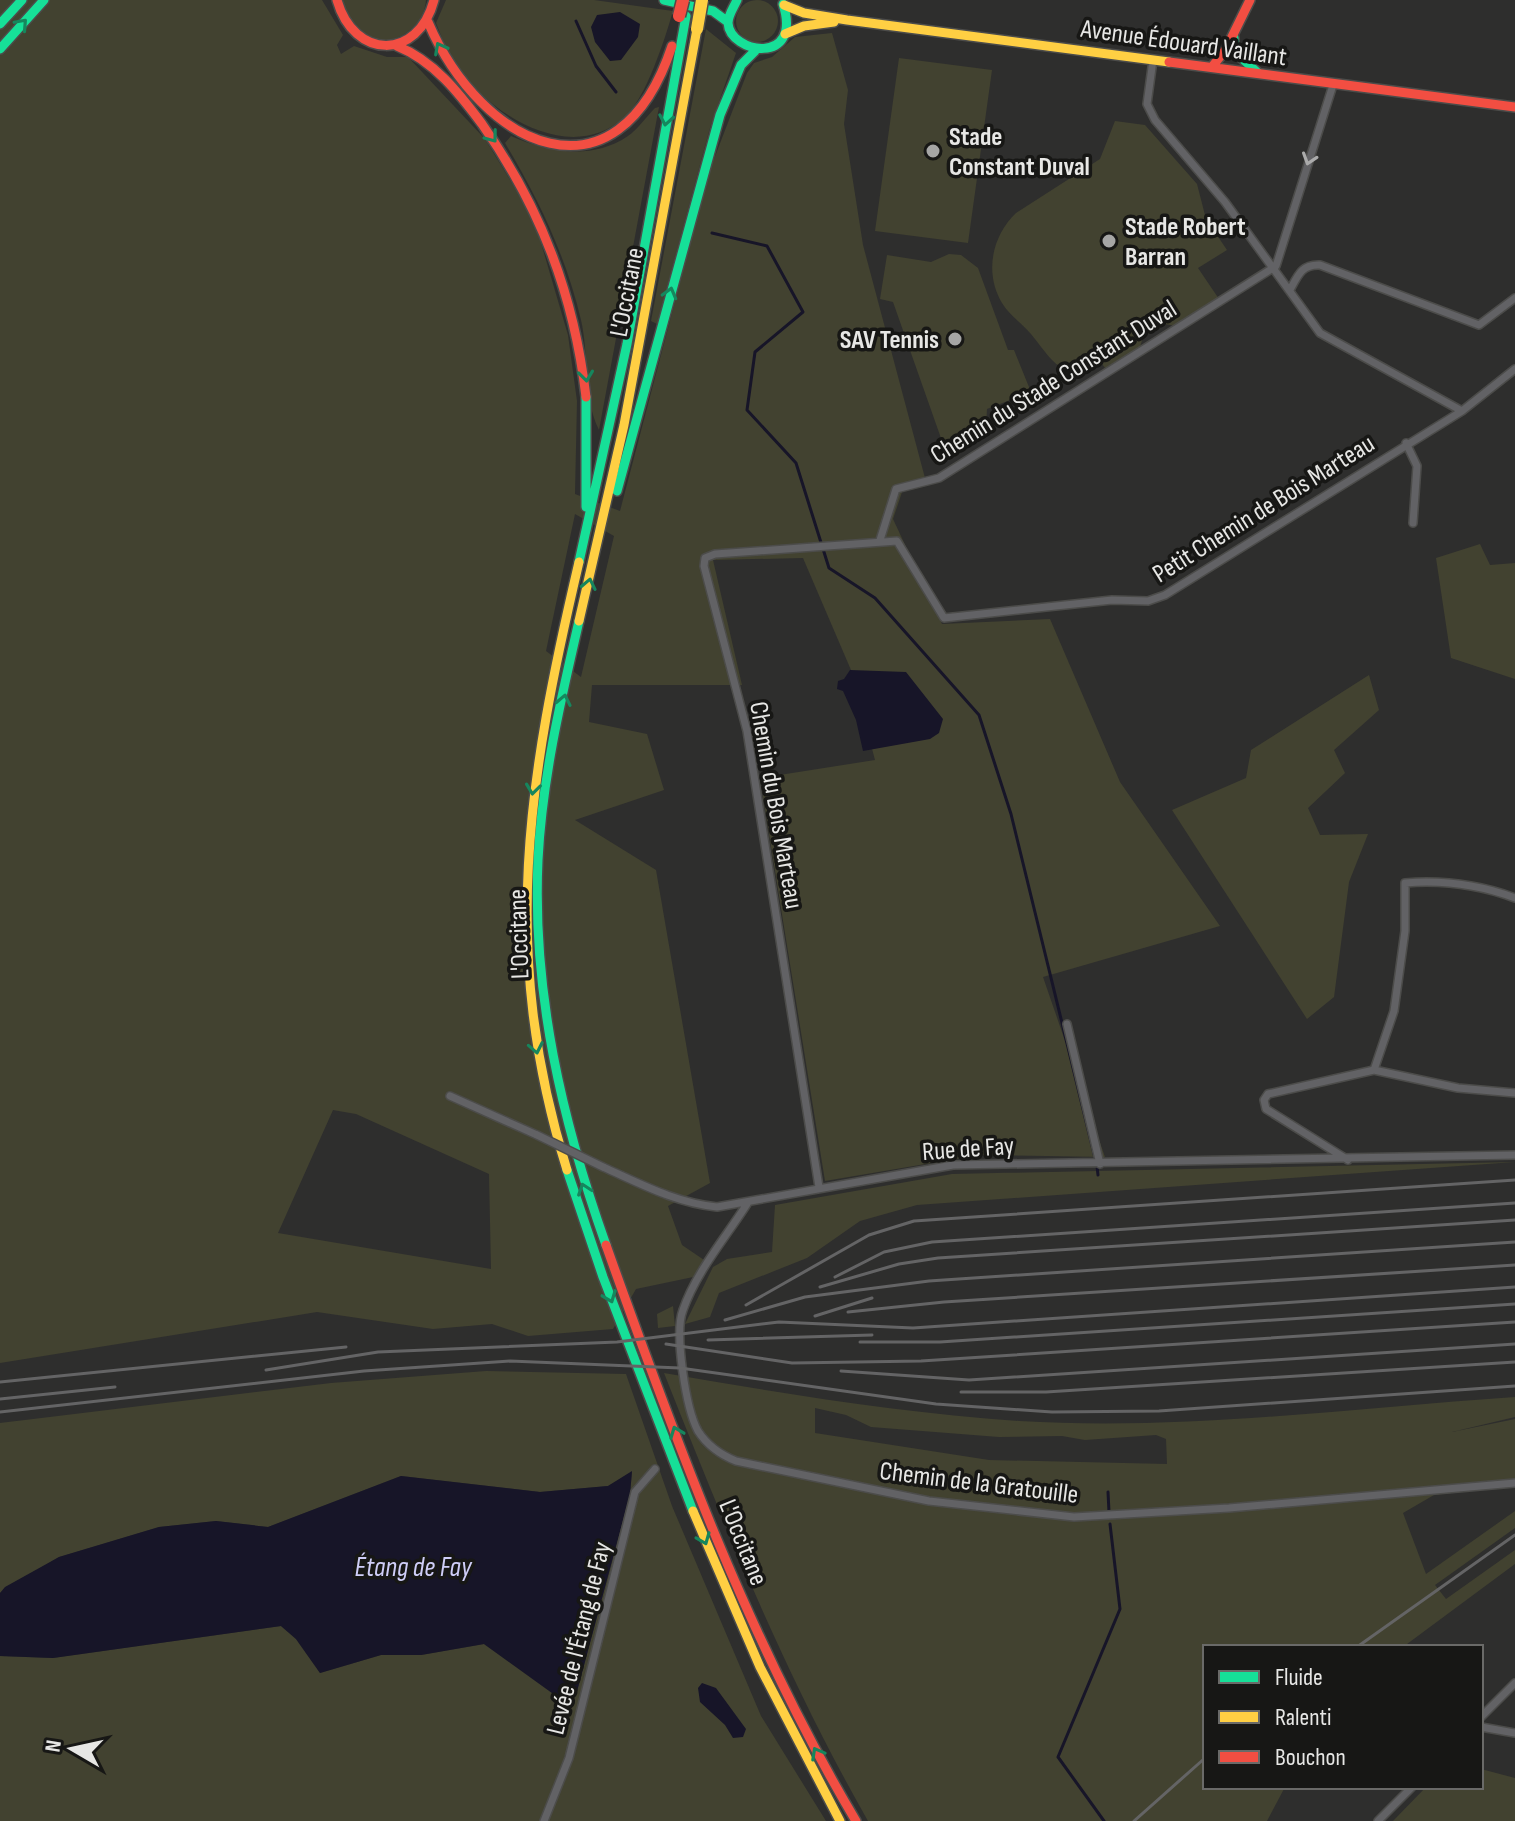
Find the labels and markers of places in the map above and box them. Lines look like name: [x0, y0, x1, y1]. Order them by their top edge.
place label: Stade Constant Duval: [949, 122, 1090, 183]
marker: Stade Constant Duval: [924, 142, 942, 160]
place label: Stade Robert Barran: [1125, 212, 1246, 273]
marker: Stade Robert Barran: [1100, 232, 1118, 250]
place label: SAV Tennis: [840, 325, 939, 356]
marker: SAV Tennis: [946, 330, 964, 348]

